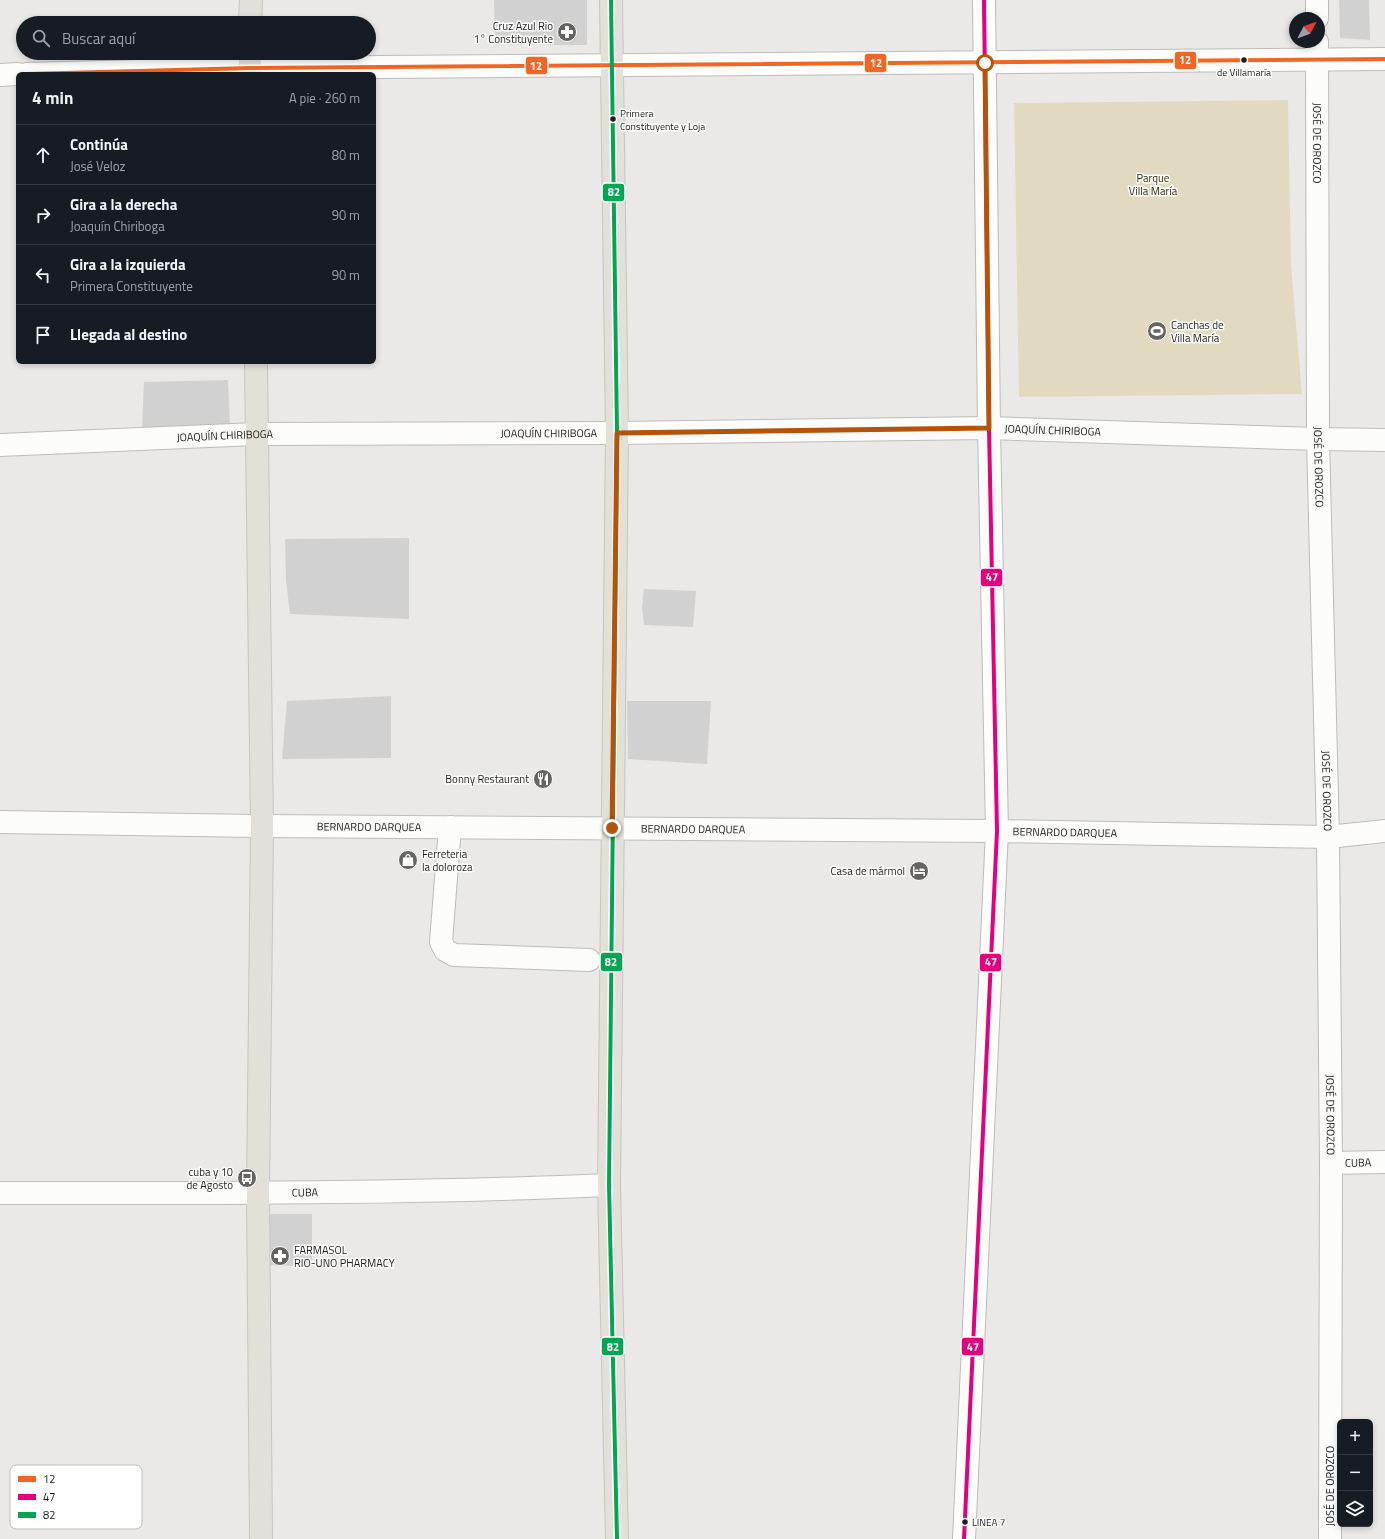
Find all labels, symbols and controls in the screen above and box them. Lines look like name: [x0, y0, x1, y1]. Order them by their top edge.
north arrow: [1289, 12, 1325, 48]
search box: [16, 16, 376, 60]
place label: Cruz Azul Rio 1° Constituyente: [474, 18, 553, 47]
pharmacy icon: Cruz Azul Rio 1° Constituyente: [556, 21, 578, 43]
icon: search: [30, 27, 52, 49]
text: Buscar aquí: [62, 27, 135, 50]
line badge: 12: [1174, 51, 1197, 70]
text: 12: [1179, 52, 1191, 68]
line badge: 12: [864, 53, 887, 73]
route start: [976, 54, 994, 72]
text: 12: [870, 55, 882, 71]
marker: de Villamaría: [1239, 55, 1249, 65]
line badge: 12: [525, 56, 548, 75]
text: 12: [530, 58, 542, 74]
place label: de Villamaría: [1217, 65, 1271, 80]
text: 4 min: [32, 85, 73, 111]
text: A pie · 260 m: [289, 88, 360, 108]
street label: JOSÉ DE OROZCO: [1309, 103, 1325, 183]
place label: Primera Constituyente y Loja: [620, 106, 705, 134]
marker: Primera Constituyente y Loja: [608, 114, 618, 124]
text: Continúa: [70, 133, 128, 156]
icon: ahead: [32, 144, 54, 166]
text: 80 m: [332, 145, 360, 165]
text: José Veloz: [70, 156, 125, 176]
park label: Parque Villa María: [1129, 170, 1178, 199]
line badge: 82: [602, 183, 625, 202]
text: 82: [608, 184, 620, 200]
text: Gira a la derecha: [70, 193, 177, 216]
icon: right: [32, 204, 54, 226]
text: 90 m: [332, 205, 360, 225]
text: Joaquín Chiriboga: [70, 216, 165, 236]
text: Gira a la izquierda: [70, 253, 186, 276]
icon: left: [32, 264, 54, 286]
text: 90 m: [332, 265, 360, 285]
text: Primera Constituyente: [70, 276, 193, 296]
place label: Canchas de Villa María: [1171, 317, 1224, 346]
sports icon: Canchas de Villa María: [1146, 320, 1168, 342]
text: Llegada al destino: [70, 323, 187, 346]
icon: arrive: [32, 324, 54, 346]
street label: JOAQUÍN CHIRIBOGA: [1004, 421, 1102, 440]
street label: JOAQUÍN CHIRIBOGA: [500, 425, 598, 441]
street label: JOAQUÍN CHIRIBOGA: [176, 426, 274, 445]
street label: JOSÉ DE OROZCO: [1310, 427, 1328, 508]
line badge: 47: [980, 568, 1003, 587]
text: 47: [986, 569, 998, 585]
street label: JOSÉ DE OROZCO: [1318, 750, 1336, 831]
restaurant icon: Bonny Restaurant: [532, 768, 554, 790]
place label: Bonny Restaurant: [445, 771, 529, 787]
street label: BERNARDO DARQUEA: [317, 818, 422, 835]
route end: [603, 819, 621, 837]
street label: BERNARDO DARQUEA: [641, 821, 746, 837]
street label: BERNARDO DARQUEA: [1013, 823, 1118, 841]
place label: Ferreteria la doloroza: [422, 846, 473, 875]
shop icon: Ferreteria la doloroza: [397, 849, 419, 871]
hotel icon: Casa de mármol: [908, 860, 930, 882]
place label: Casa de mármol: [831, 863, 905, 879]
line badge: 82: [600, 952, 623, 972]
line badge: 47: [979, 953, 1002, 972]
text: 82: [605, 954, 617, 970]
text: 47: [985, 954, 997, 970]
street label: JOSÉ DE OROZCO: [1322, 1074, 1339, 1155]
street label: CUBA: [1345, 1154, 1372, 1171]
place label: cuba y 10 de Agosto: [187, 1164, 233, 1193]
bus stop icon: cuba y 10 de Agosto: [236, 1167, 258, 1189]
street label: CUBA: [292, 1184, 319, 1200]
place label: FARMASOL RIO-UNO PHARMACY: [294, 1242, 395, 1271]
pharmacy icon: FARMASOL RIO-UNO PHARMACY: [269, 1245, 291, 1267]
line badge: 82: [601, 1337, 624, 1356]
line badge: 47: [961, 1337, 984, 1356]
text: 82: [607, 1339, 619, 1355]
text: 47: [967, 1339, 979, 1355]
map controls: [1337, 1419, 1373, 1527]
button: +: [1337, 1419, 1373, 1455]
street label: JOSÉ DE OROZCO: [1322, 1446, 1338, 1526]
button: −: [1337, 1455, 1373, 1491]
legend: [10, 1465, 142, 1529]
text: 12: [43, 1471, 55, 1487]
text: 47: [43, 1489, 55, 1505]
button: layers: [1337, 1491, 1373, 1527]
text: 82: [43, 1507, 55, 1523]
place label: LINEA 7: [972, 1515, 1005, 1530]
marker: LINEA 7: [960, 1517, 970, 1527]

